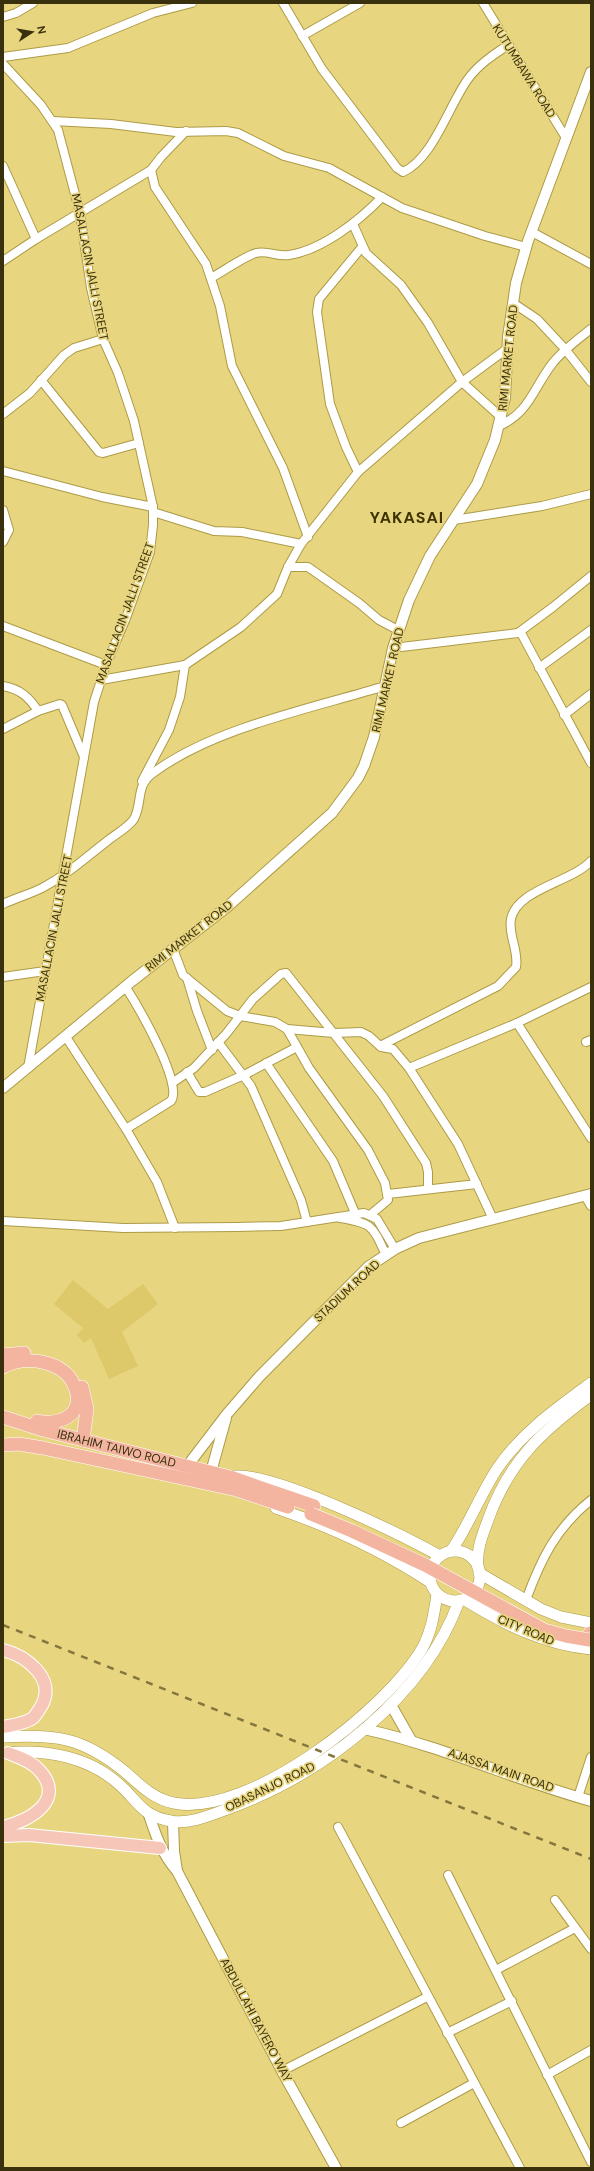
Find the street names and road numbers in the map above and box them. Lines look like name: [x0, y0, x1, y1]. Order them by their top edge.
street label: KUTUMBAWA ROAD: [489, 21, 559, 121]
street label: MASALLACIN JALLI STREET: [68, 192, 112, 342]
street label: RIMI MARKET ROAD: [494, 304, 522, 412]
street label: MASALLACIN JALLI STREET: [92, 540, 158, 686]
street label: RIMI MARKET ROAD: [368, 626, 408, 734]
street label: MASALLACIN JALLI STREET: [32, 853, 76, 1003]
street label: RIMI MARKET ROAD: [142, 897, 236, 975]
street label: STADIUM ROAD: [311, 1256, 383, 1326]
street label: IBRAHIM TAIWO ROAD: [56, 1426, 178, 1471]
street label: CITY ROAD: [495, 1611, 557, 1649]
street label: AJASSA MAIN ROAD: [446, 1744, 556, 1796]
street label: OBASANJO ROAD: [222, 1758, 318, 1816]
street label: ABDULLAHI BAYERO WAY: [216, 1955, 296, 2085]

